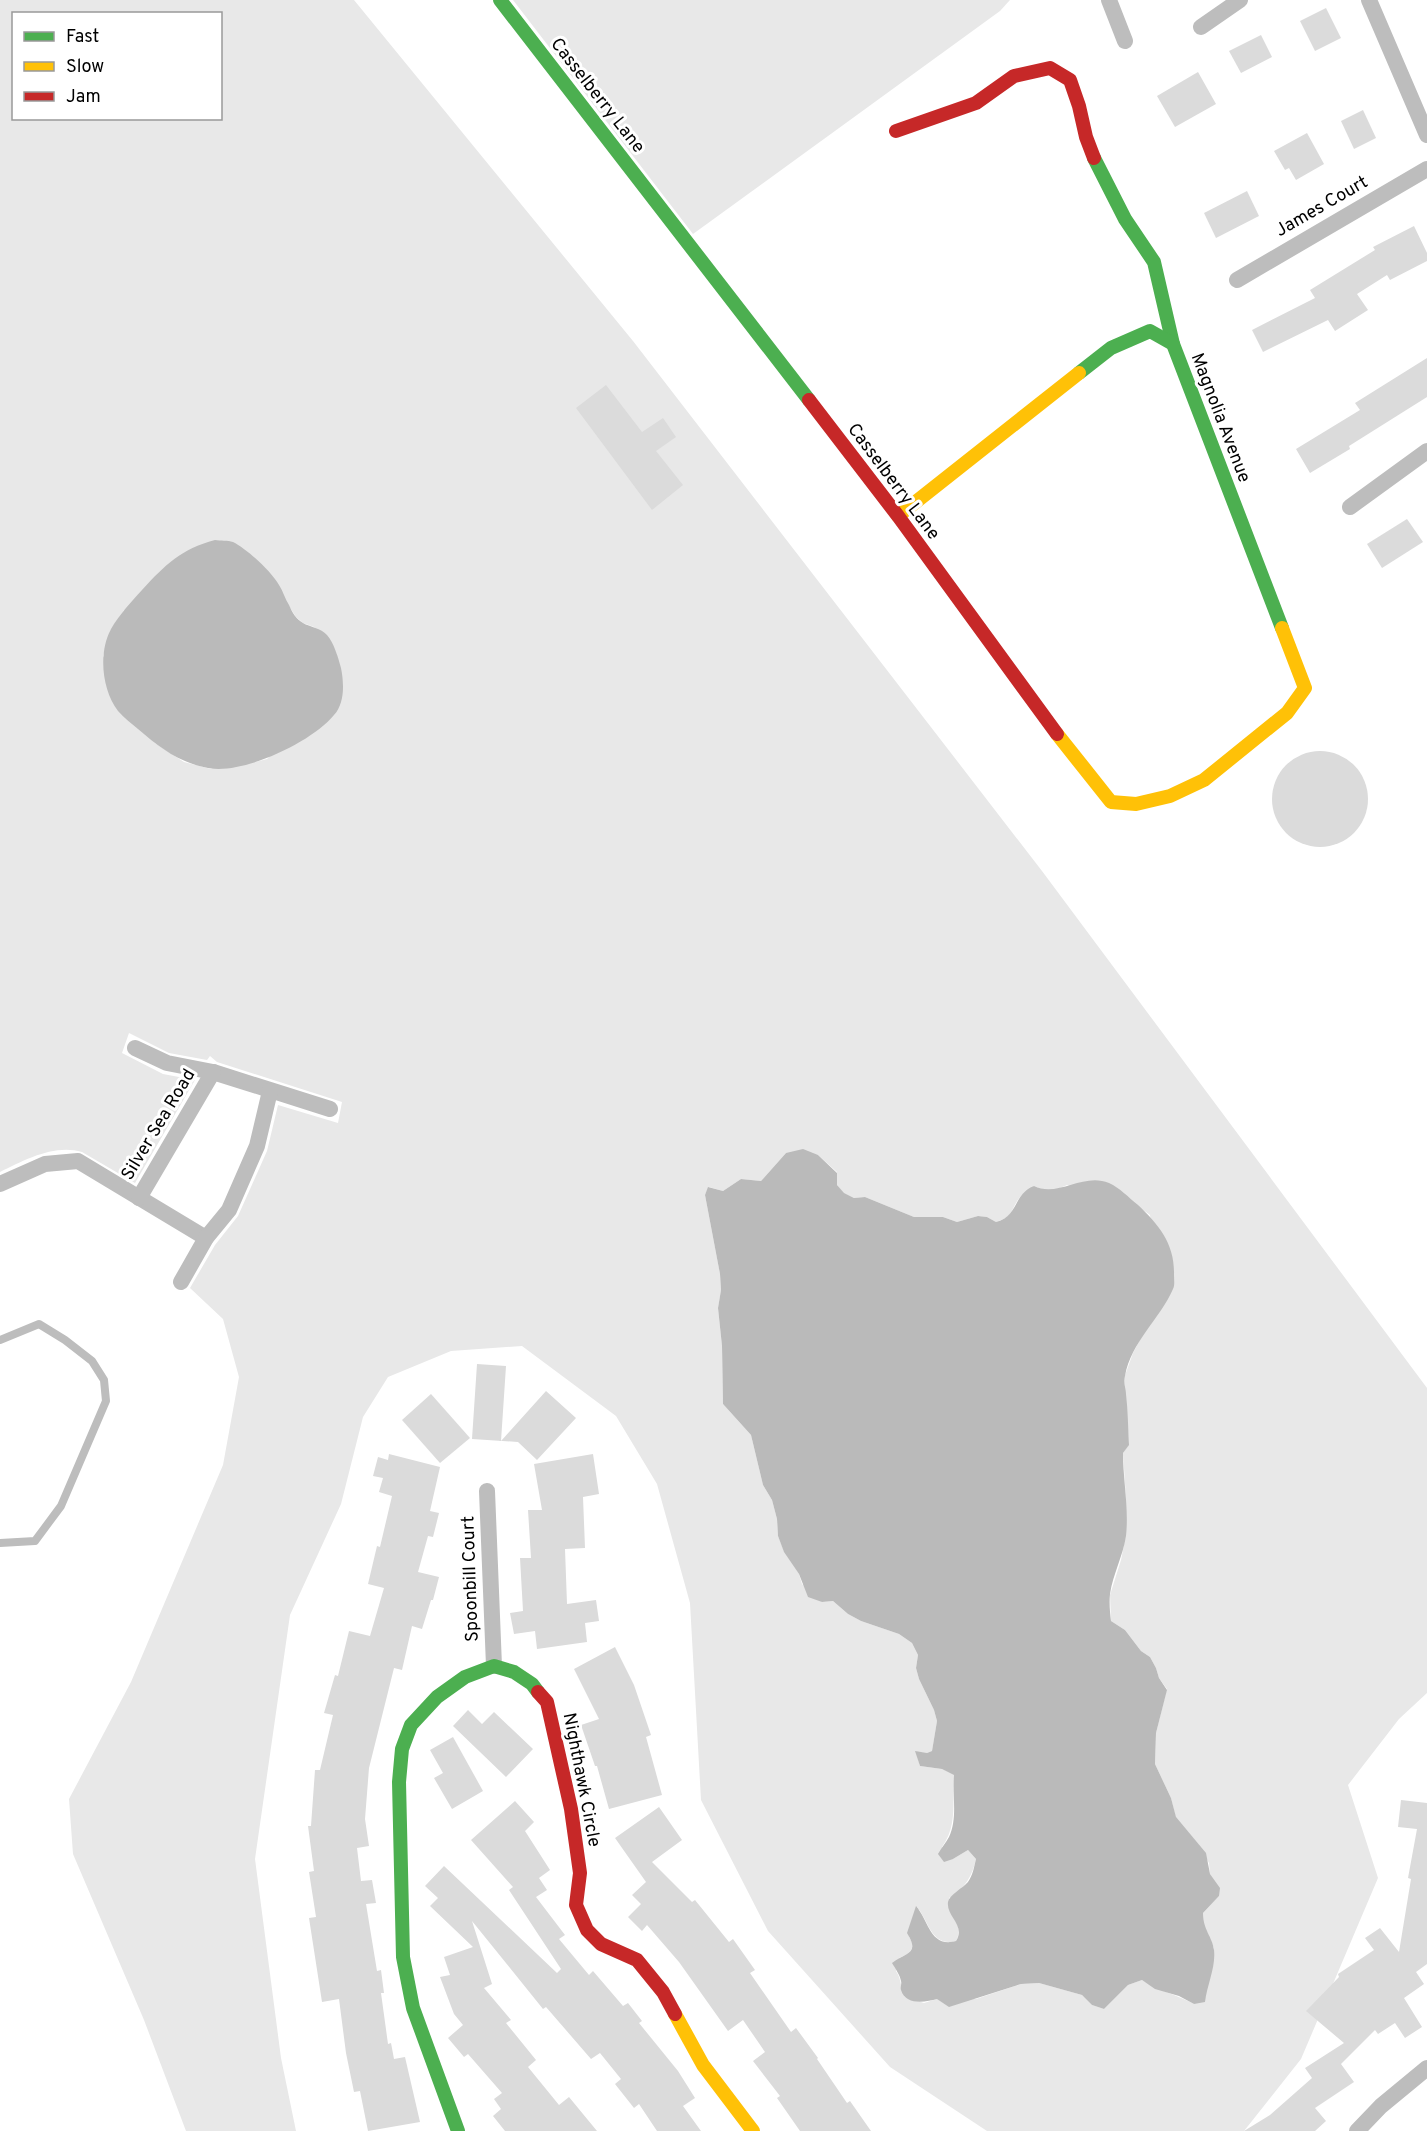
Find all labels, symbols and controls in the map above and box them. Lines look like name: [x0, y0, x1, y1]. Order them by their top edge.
legend: [12, 12, 222, 120]
text: Fast: [66, 26, 99, 49]
street label: Casselberry Lane: [545, 34, 649, 158]
text: Slow: [66, 56, 104, 79]
text: Jam: [66, 86, 101, 109]
street label: James Court: [1272, 171, 1372, 243]
street label: Magnolia Avenue: [1185, 350, 1255, 486]
street label: Casselberry Lane: [842, 419, 944, 545]
street label: Silver Sea Road: [117, 1065, 201, 1185]
street label: Spoonbill Court: [457, 1516, 485, 1642]
street label: Nighthawk Circle: [557, 1711, 605, 1849]

